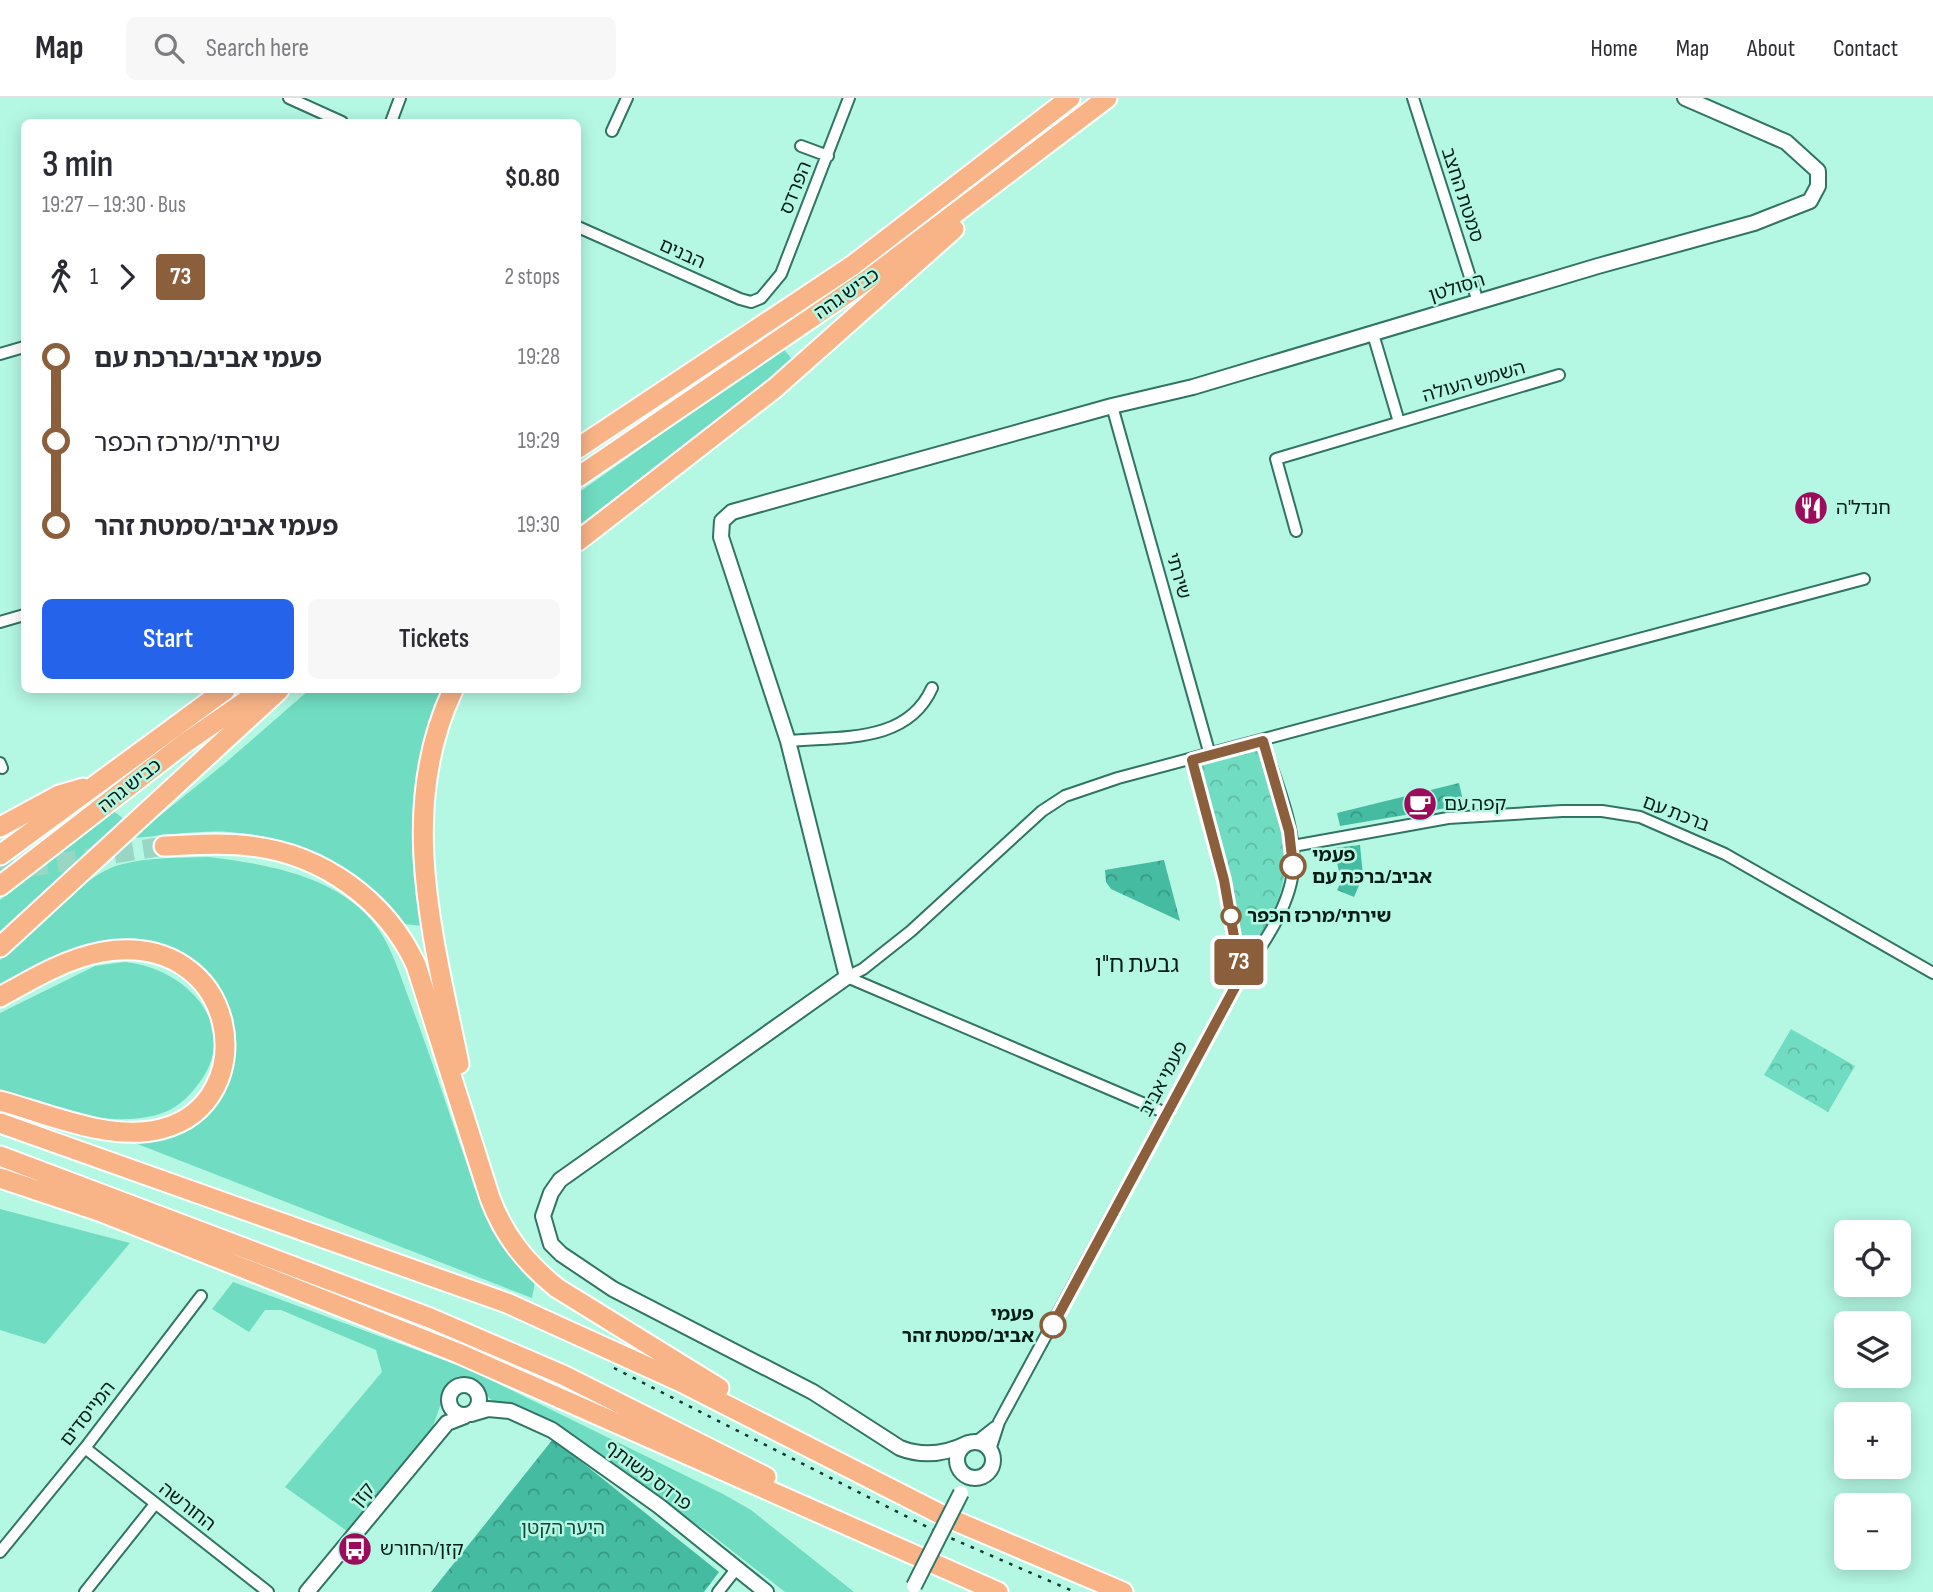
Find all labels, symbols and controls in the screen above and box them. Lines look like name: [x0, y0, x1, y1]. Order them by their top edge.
search box: [126, 17, 616, 80]
text: Map: [35, 28, 84, 68]
icon: search: [150, 29, 188, 67]
text: Search here: [206, 33, 309, 64]
text: Home: [1590, 34, 1638, 63]
text: Map: [1676, 34, 1709, 63]
text: About: [1747, 34, 1795, 63]
text: Contact: [1833, 34, 1898, 63]
text: 3 min: [42, 142, 113, 187]
street label: סמטת החצב: [1436, 145, 1488, 245]
street label: הפרדס: [775, 158, 817, 218]
text: $0.80: [504, 163, 560, 194]
text: 19:27 – 19:30 · Bus: [42, 191, 186, 219]
street label: הבנים: [656, 234, 708, 274]
icon: walk: [42, 258, 80, 296]
icon: forward: [108, 258, 146, 296]
text: 73: [170, 262, 191, 291]
text: 1: [90, 263, 98, 291]
text: 2 stops: [504, 263, 560, 291]
street label: כביש גהה: [810, 263, 884, 325]
street label: הסולטן: [1426, 269, 1488, 307]
text: 19:28: [518, 343, 560, 371]
text: פעמי אביב/ברכת עם: [94, 344, 322, 375]
street label: השמש העולה: [1420, 356, 1528, 408]
text: 19:29: [518, 427, 560, 455]
text: שירתי/מרכז הכפר: [94, 428, 280, 459]
restaurant icon: חנדל'ה: [1792, 489, 1830, 527]
place label: חנדל'ה: [1836, 497, 1891, 520]
text: 19:30: [518, 511, 560, 539]
text: פעמי אביב/סמטת זהר: [94, 512, 339, 543]
street label: שירתי: [1160, 550, 1196, 602]
button: Start: [42, 599, 294, 679]
button: Tickets: [308, 599, 560, 679]
street label: כביש גהה: [94, 754, 166, 818]
cafe icon: קפה עם: [1401, 785, 1439, 823]
street label: ברכת עם: [1639, 791, 1713, 837]
place label: קפה עם: [1444, 793, 1507, 816]
place label: פעמי אביב/ברכת עם: [1312, 844, 1432, 889]
marker: פעמי אביב/ברכת עם: [1280, 853, 1306, 879]
place label: שירתי/מרכז הכפר: [1247, 905, 1392, 928]
marker: שירתי/מרכז הכפר: [1221, 906, 1241, 926]
line badge: 73: [1208, 939, 1270, 985]
text: 73: [1228, 947, 1250, 976]
district label: גבעת ח"ן: [1095, 951, 1180, 979]
street label: פעמי אביב: [1135, 1037, 1193, 1121]
map controls: [1834, 1220, 1911, 1570]
button: locate: [1834, 1220, 1911, 1297]
place label: פעמי אביב/סמטת זהר: [902, 1303, 1034, 1348]
button: layers: [1834, 1311, 1911, 1388]
marker: פעמי אביב/סמטת זהר: [1040, 1312, 1066, 1338]
street label: המייסדים: [56, 1377, 120, 1451]
button: +: [1834, 1402, 1911, 1479]
street label: פרדס משותף: [600, 1436, 696, 1516]
street label: החורשה: [154, 1478, 220, 1536]
street label: קזן: [346, 1478, 380, 1512]
button: −: [1834, 1493, 1911, 1570]
park label: היער הקטן: [521, 1517, 605, 1540]
bus stop icon: קזן/החורש: [336, 1530, 374, 1568]
place label: קזן/החורש: [380, 1538, 464, 1561]

